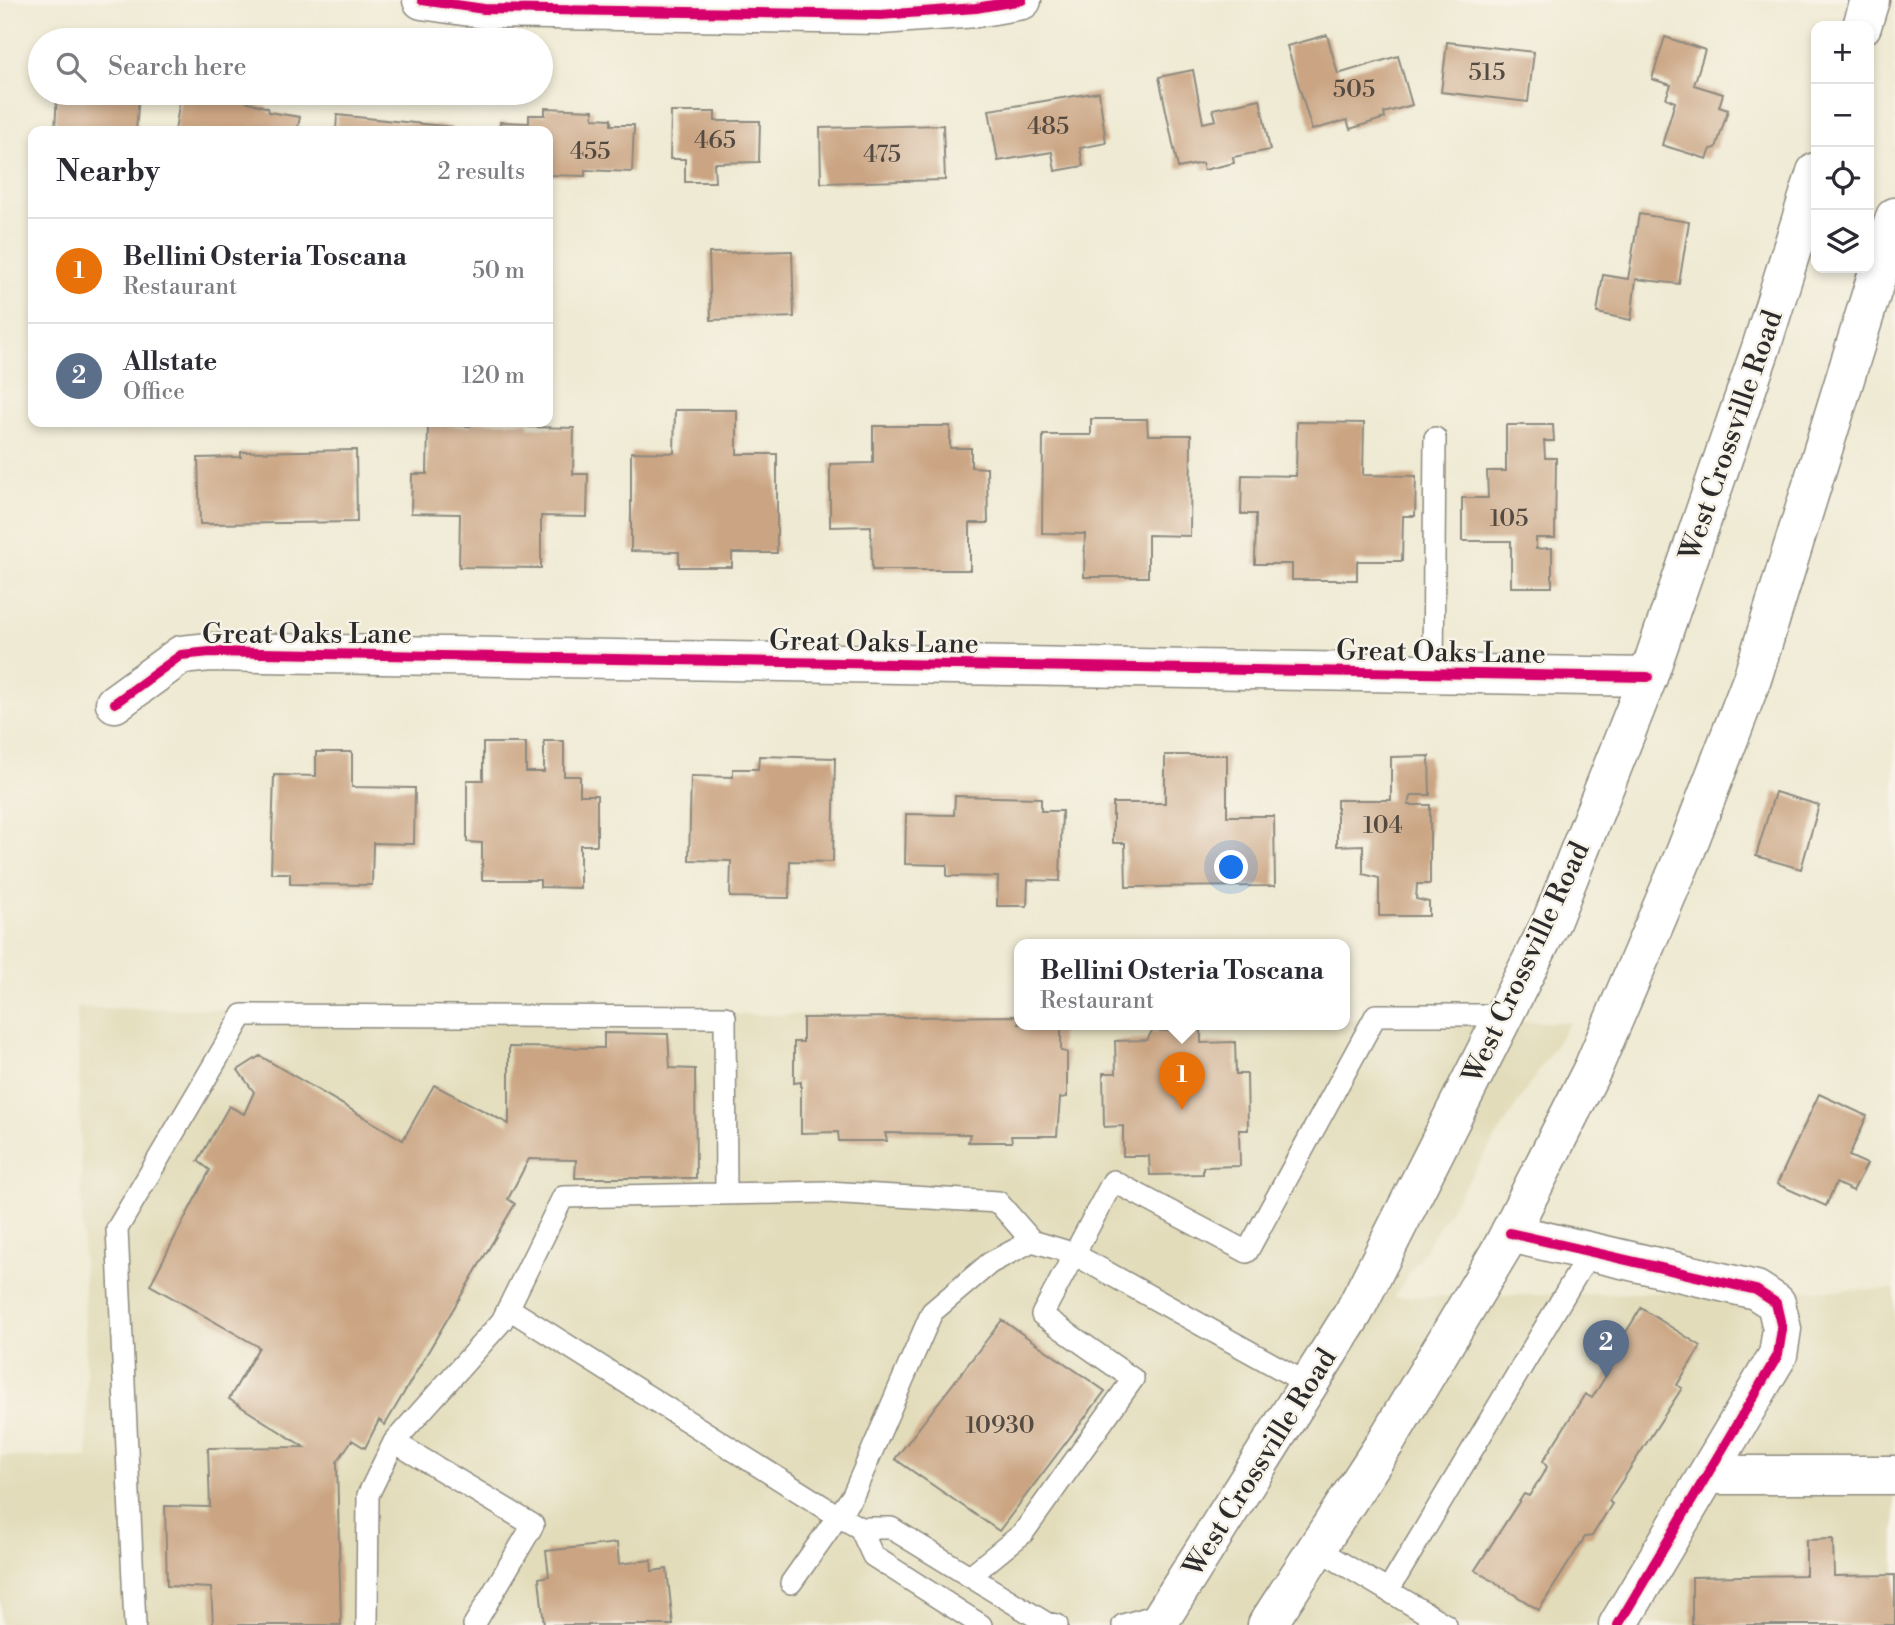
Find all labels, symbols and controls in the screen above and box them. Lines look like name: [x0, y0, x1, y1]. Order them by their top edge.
map controls: [1811, 21, 1874, 273]
button: +: [1811, 21, 1874, 84]
search box: [28, 28, 553, 105]
icon: search: [52, 48, 90, 86]
text: Search here: [108, 51, 247, 83]
house number: 515: [1469, 58, 1505, 88]
house number: 505: [1333, 75, 1375, 105]
button: −: [1811, 84, 1874, 147]
house number: 485: [1027, 112, 1069, 142]
house number: 465: [694, 126, 736, 156]
house number: 455: [570, 137, 610, 167]
house number: 475: [863, 140, 901, 170]
button: locate: [1811, 147, 1874, 210]
text: Nearby: [56, 153, 160, 191]
text: 2 results: [438, 158, 525, 186]
button: layers: [1811, 210, 1874, 273]
text: Bellini Osteria Toscana: [123, 241, 407, 273]
text: 1: [73, 257, 85, 285]
text: 50 m: [472, 257, 525, 285]
text: Restaurant: [123, 273, 237, 301]
street label: West Crossville Road: [1672, 306, 1791, 566]
text: Allstate: [123, 346, 217, 378]
text: 2: [72, 362, 86, 390]
text: 120 m: [461, 362, 525, 390]
text: Office: [123, 378, 185, 406]
house number: 105: [1490, 504, 1528, 534]
street label: Great Oaks Lane: [202, 617, 412, 652]
street label: Great Oaks Lane: [769, 623, 979, 662]
street label: Great Oaks Lane: [1336, 633, 1546, 672]
house number: 104: [1363, 811, 1403, 841]
street label: West Crossville Road: [1455, 836, 1598, 1090]
your location: [1214, 850, 1248, 884]
popup: [1014, 939, 1350, 1030]
text: Bellini Osteria Toscana: [1040, 955, 1324, 987]
text: Restaurant: [1040, 987, 1154, 1015]
pin: 1: [1159, 1052, 1205, 1110]
pin: 2: [1583, 1320, 1629, 1378]
street label: West Crossville Road: [1175, 1342, 1345, 1584]
house number: 10930: [965, 1411, 1035, 1441]

